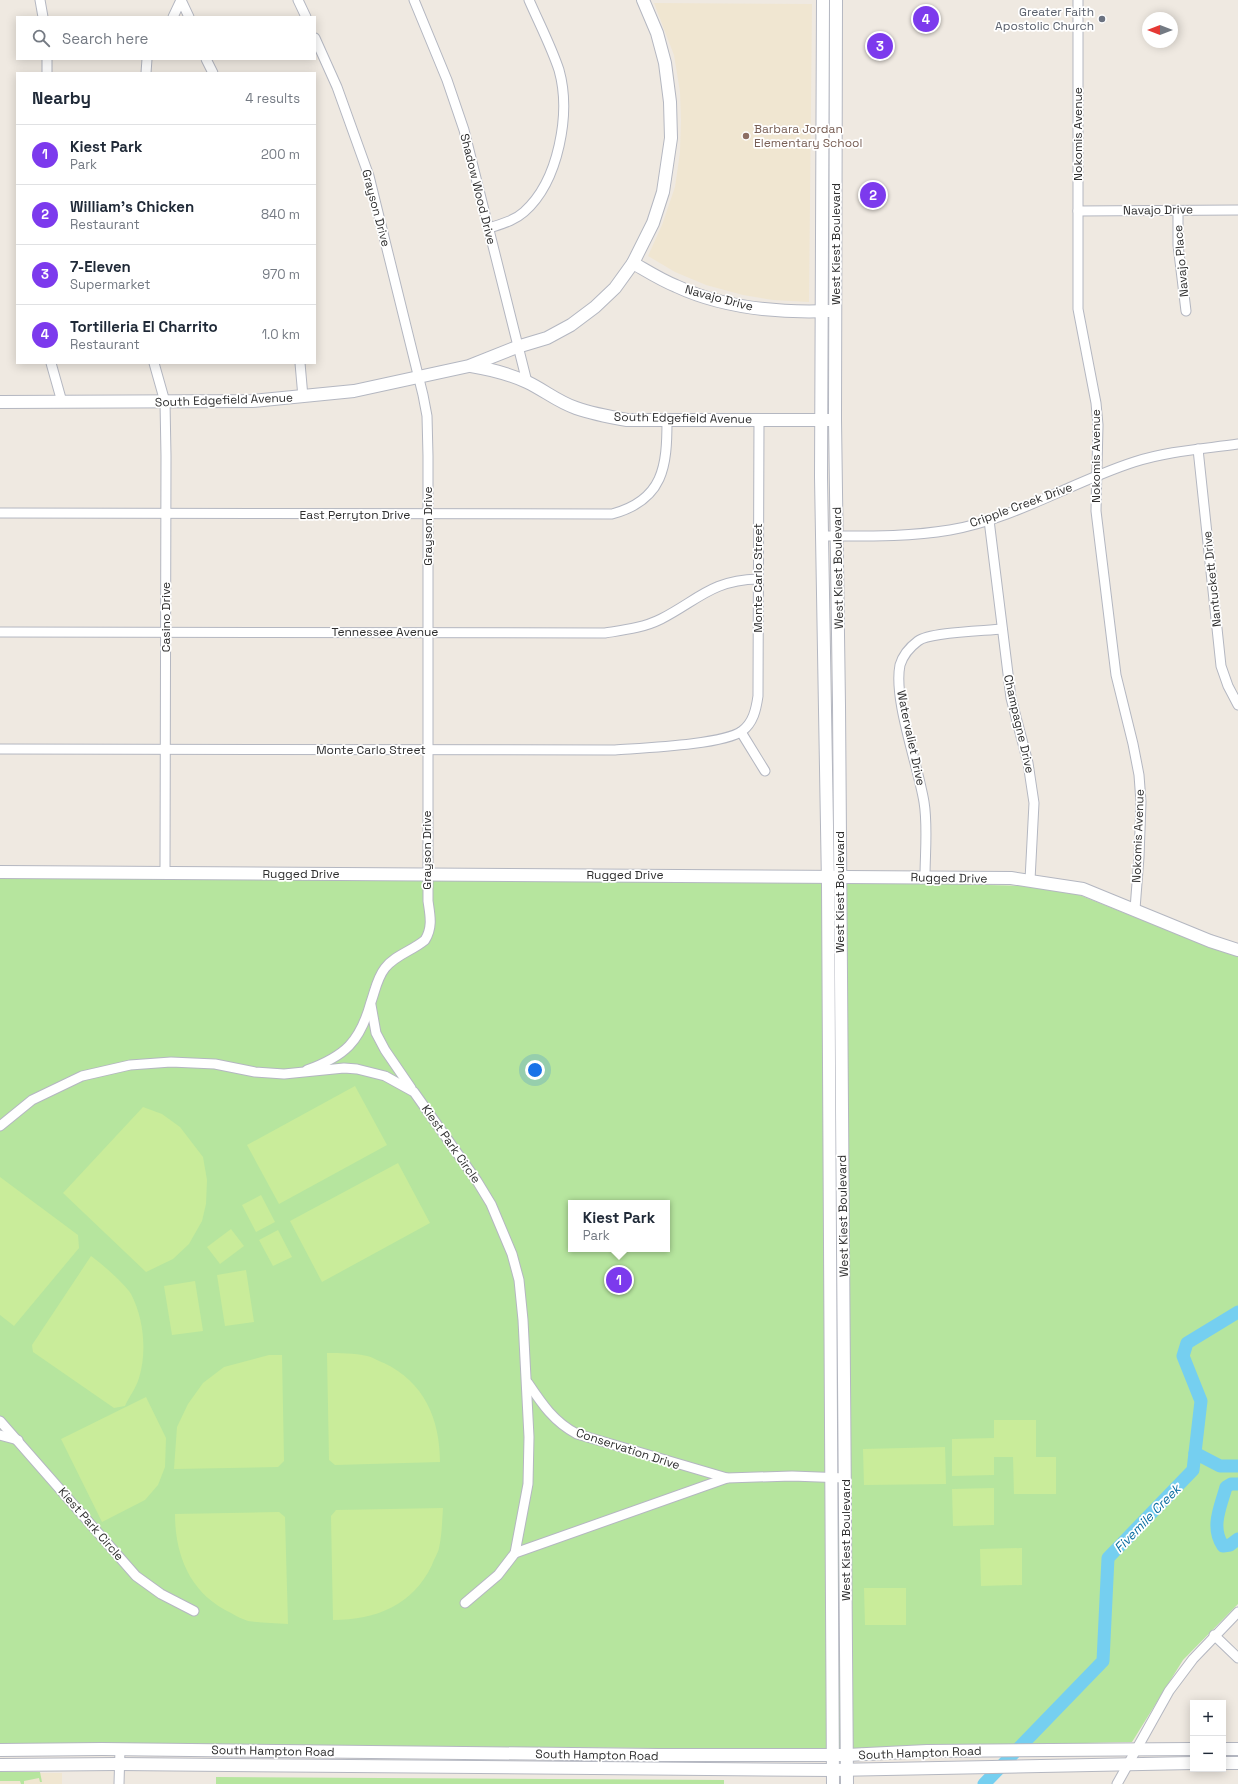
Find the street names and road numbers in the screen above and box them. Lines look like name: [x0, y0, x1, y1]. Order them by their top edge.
street label: Nokomis Avenue: [1070, 87, 1086, 181]
street label: Shadow Wood Drive: [456, 132, 500, 246]
street label: Grayson Drive: [358, 168, 394, 248]
street label: West Kiest Boulevard: [828, 183, 844, 305]
street label: Navajo Drive: [1123, 201, 1193, 219]
street label: Navajo Place: [1170, 224, 1192, 298]
street label: Navajo Drive: [683, 281, 755, 315]
street label: South Edgefield Avenue: [155, 390, 293, 410]
street label: South Edgefield Avenue: [614, 409, 752, 427]
street label: Nokomis Avenue: [1088, 409, 1104, 503]
street label: Cripple Creek Drive: [967, 479, 1075, 531]
street label: Grayson Drive: [420, 486, 436, 566]
street label: East Perryton Drive: [300, 507, 410, 523]
street label: West Kiest Boulevard: [829, 507, 847, 629]
street label: Monte Carlo Street: [750, 523, 766, 633]
street label: Nantuckett Drive: [1199, 530, 1225, 628]
street label: Casino Drive: [158, 582, 174, 652]
street label: Tennessee Avenue: [332, 624, 438, 640]
street label: Champagne Drive: [1000, 673, 1038, 775]
street label: Watervaliet Drive: [893, 689, 929, 787]
street label: Monte Carlo Street: [316, 742, 426, 758]
street label: Nokomis Avenue: [1128, 789, 1148, 883]
street label: Grayson Drive: [419, 810, 435, 890]
street label: West Kiest Boulevard: [832, 831, 848, 953]
street label: Rugged Drive: [263, 866, 340, 882]
street label: Rugged Drive: [587, 867, 664, 883]
street label: Rugged Drive: [910, 869, 988, 887]
street label: Kiest Park Circle: [418, 1102, 484, 1186]
street label: West Kiest Boulevard: [834, 1155, 852, 1277]
street label: Conservation Drive: [574, 1425, 682, 1473]
street label: West Kiest Boulevard: [838, 1479, 854, 1601]
street label: Kiest Park Circle: [55, 1484, 127, 1564]
street label: South Hampton Road: [211, 1742, 335, 1760]
street label: South Hampton Road: [858, 1743, 982, 1763]
street label: South Hampton Road: [535, 1746, 659, 1764]

